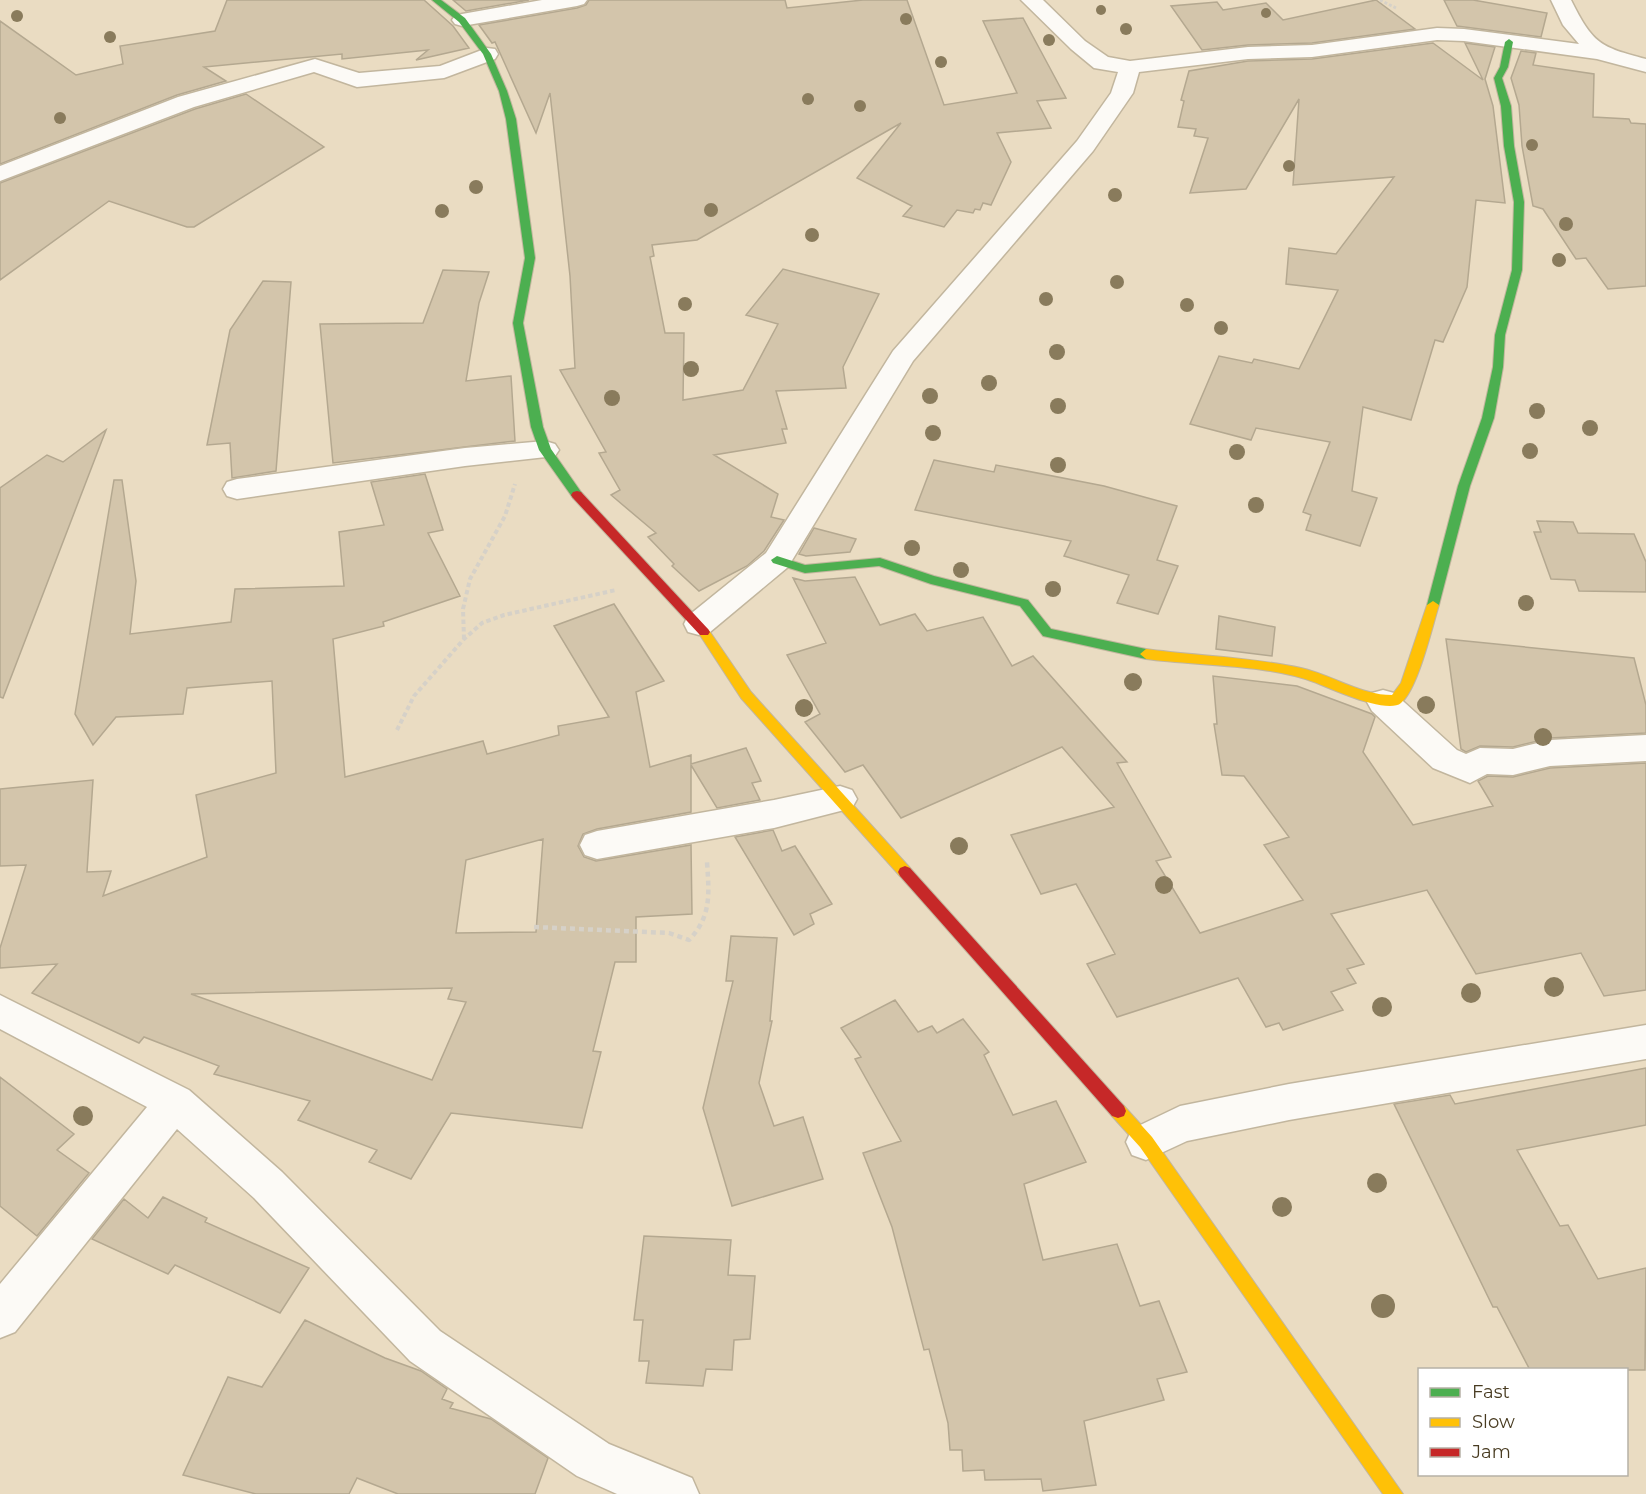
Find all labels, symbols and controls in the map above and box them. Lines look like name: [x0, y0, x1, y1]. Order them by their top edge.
legend: [1418, 1368, 1628, 1476]
text: Fast: [1472, 1381, 1510, 1403]
text: Slow: [1472, 1411, 1515, 1433]
text: Jam: [1471, 1441, 1511, 1463]

